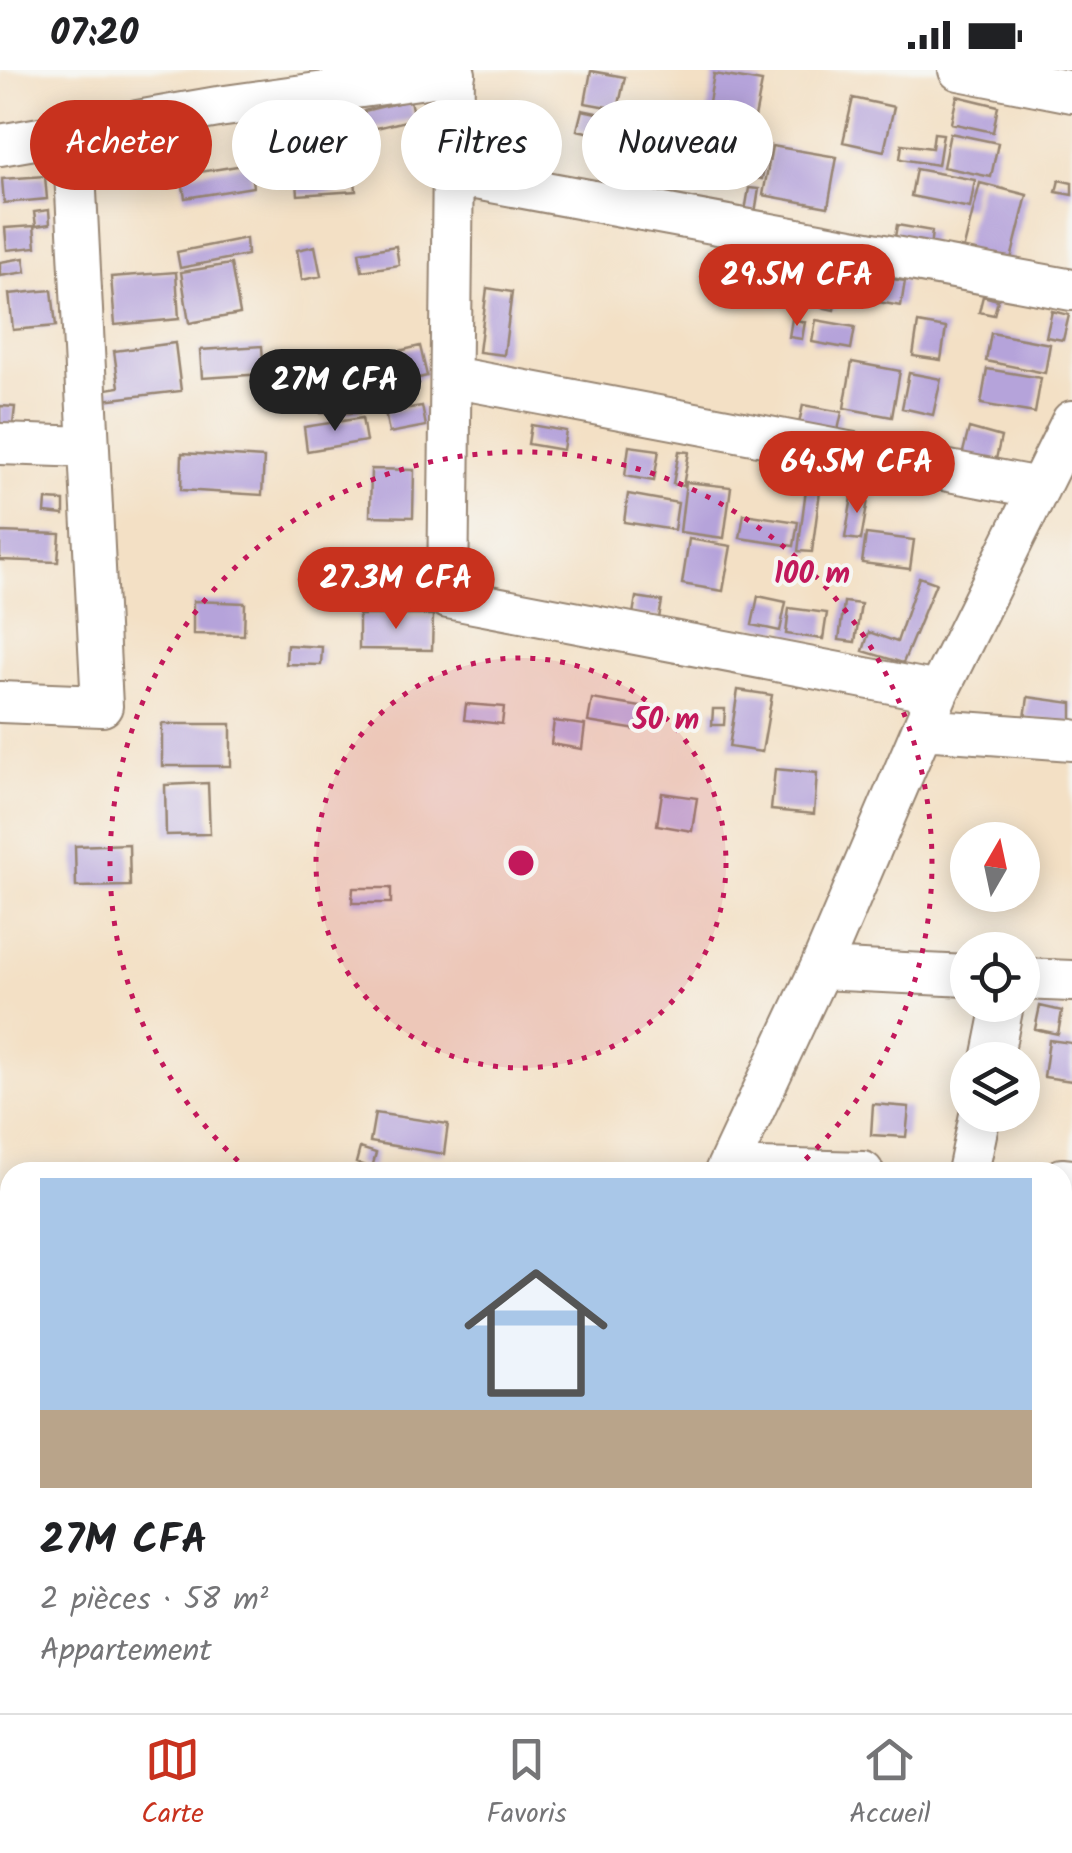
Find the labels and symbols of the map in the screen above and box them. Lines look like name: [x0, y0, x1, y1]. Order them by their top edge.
pin: 29.5M CFA: [683, 244, 911, 329]
pin: 27M CFA: [243, 349, 427, 434]
pin: 64.5M CFA: [743, 431, 971, 516]
pin: 27.3M CFA: [282, 547, 510, 632]
text: 100 m: [774, 551, 850, 599]
text: 50 m: [632, 697, 699, 745]
north arrow: [950, 822, 1040, 912]
centre of rings: [503, 845, 539, 881]

